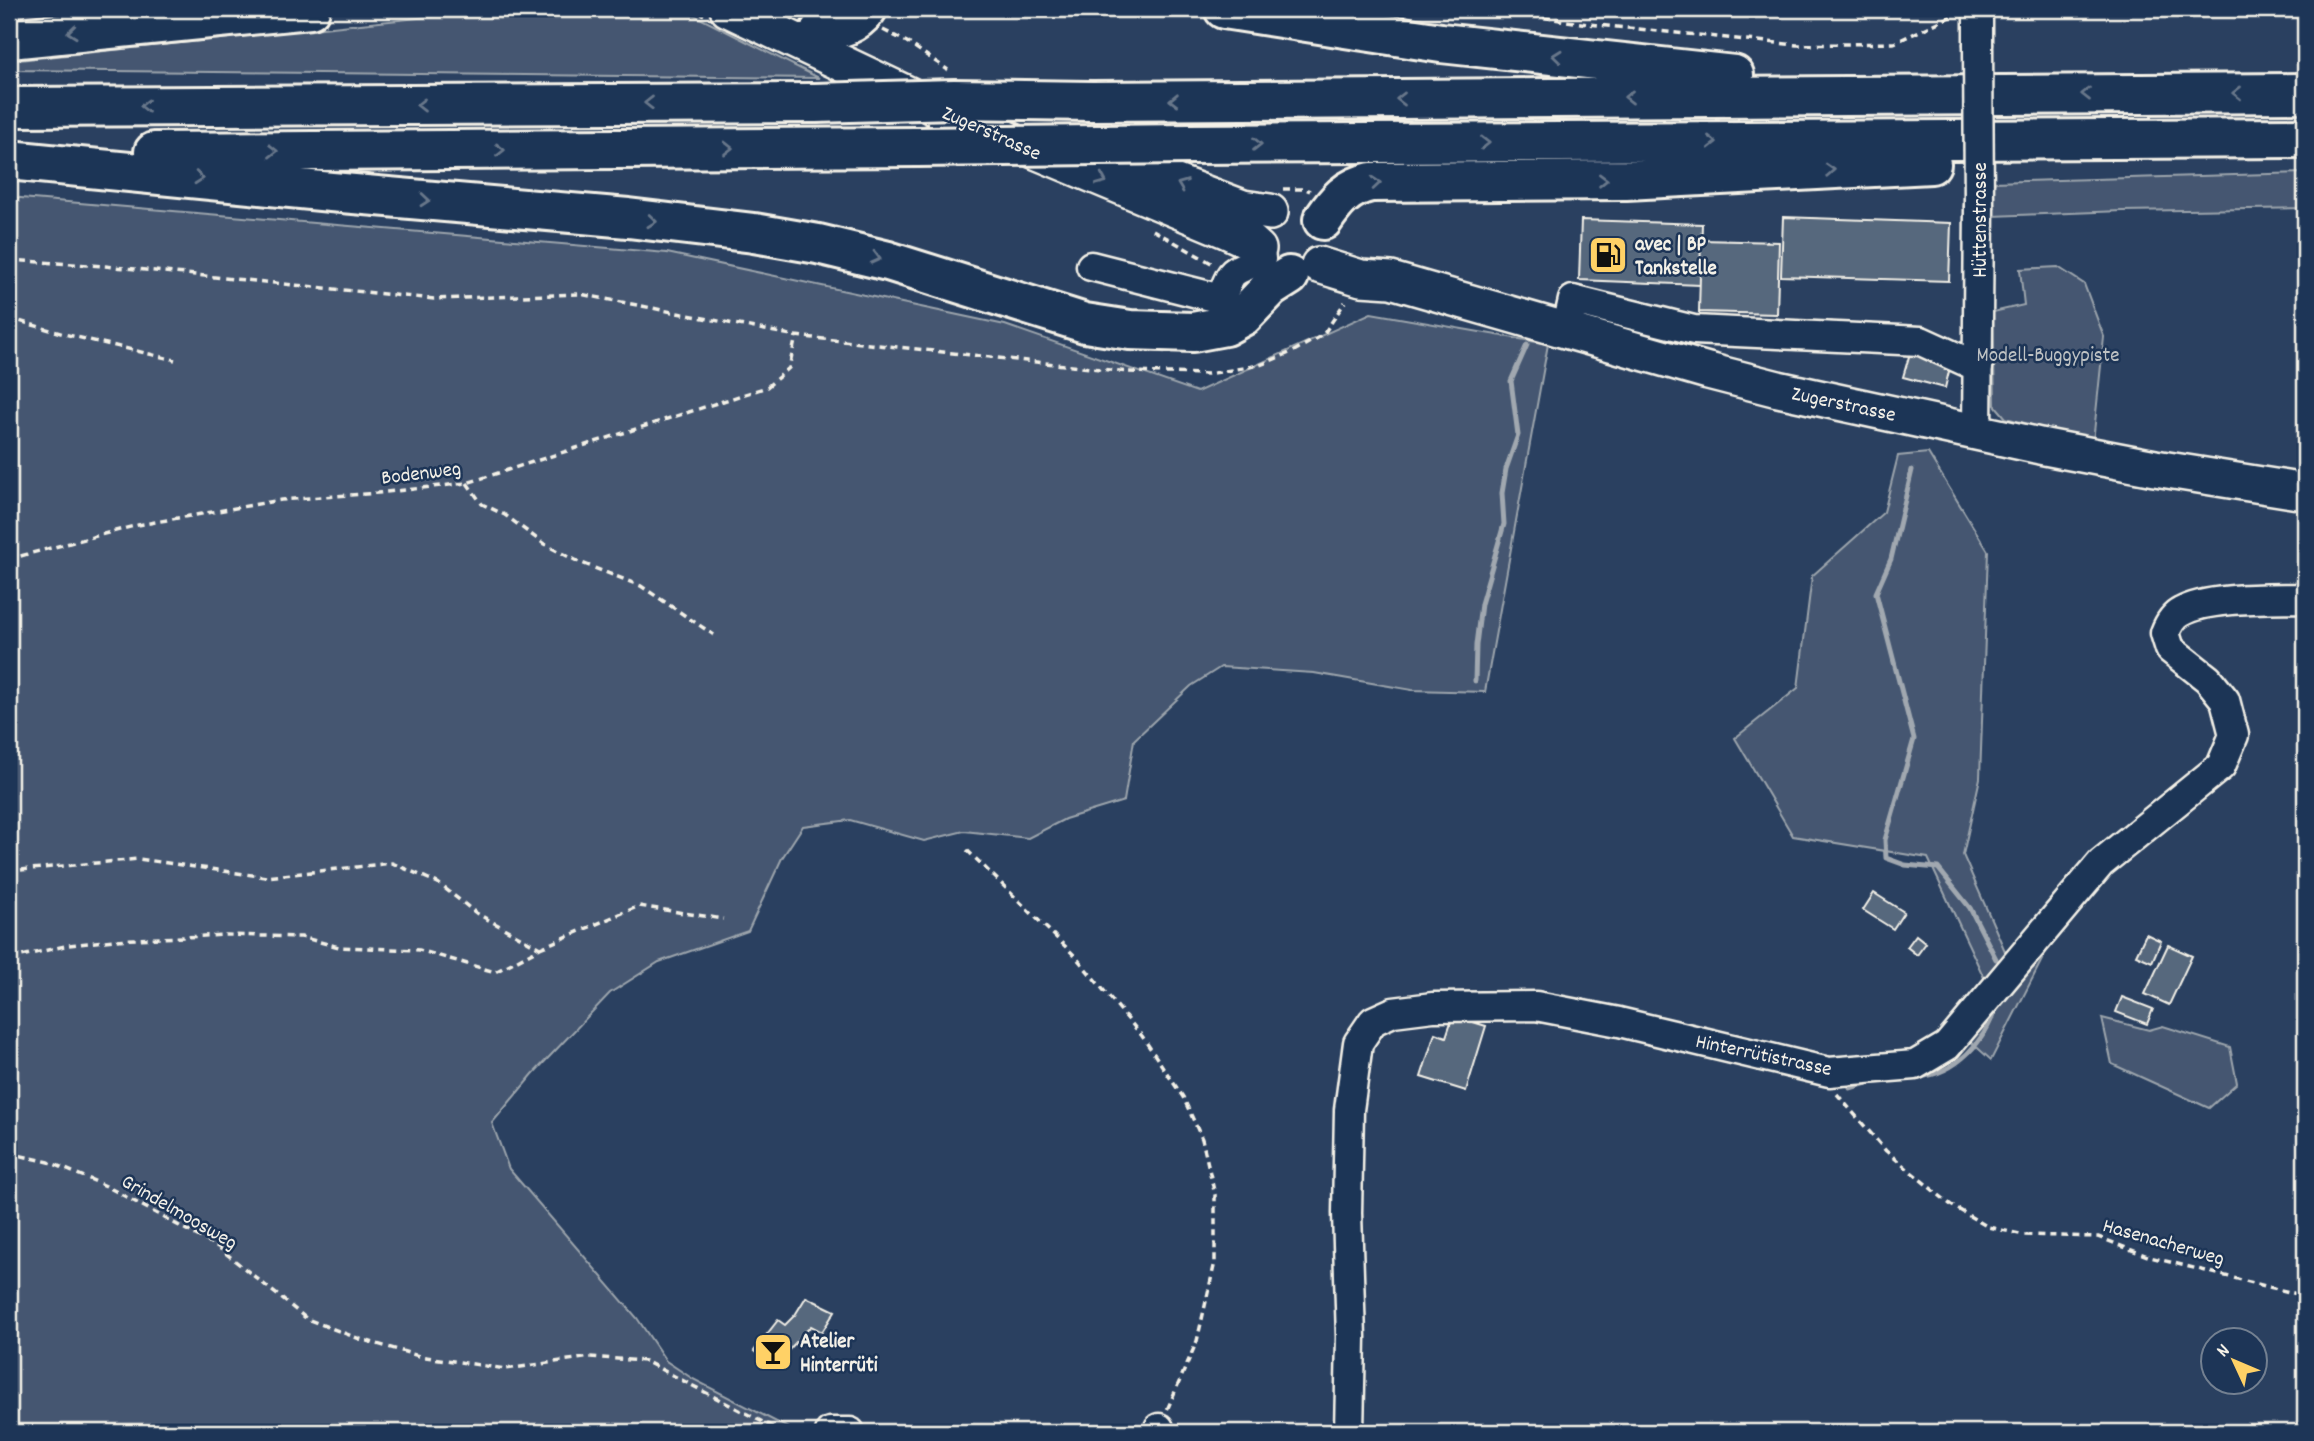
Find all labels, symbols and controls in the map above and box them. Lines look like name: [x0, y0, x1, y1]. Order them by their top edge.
one-way arrow: [66, 25, 78, 40]
one-way arrow: [1551, 49, 1563, 64]
one-way arrow: [2231, 85, 2242, 101]
one-way arrow: [2081, 86, 2091, 102]
one-way arrow: [1623, 89, 1634, 105]
one-way arrow: [1396, 91, 1407, 106]
one-way arrow: [1168, 93, 1179, 108]
one-way arrow: [643, 95, 653, 111]
one-way arrow: [415, 97, 426, 112]
one-way arrow: [139, 98, 149, 114]
street label: Zugerstrasse: [936, 100, 1045, 170]
one-way arrow: [1707, 134, 1718, 150]
one-way arrow: [1480, 135, 1490, 151]
one-way arrow: [1252, 136, 1263, 152]
one-way arrow: [723, 140, 734, 156]
one-way arrow: [496, 142, 506, 158]
one-way arrow: [268, 143, 279, 159]
street label: Hüttenstrasse: [1967, 162, 1997, 278]
one-way arrow: [1825, 163, 1836, 178]
one-way arrow: [193, 170, 204, 185]
one-way arrow: [1095, 171, 1107, 185]
one-way arrow: [1598, 172, 1609, 188]
one-way arrow: [1370, 175, 1381, 190]
one-way arrow: [1176, 180, 1188, 194]
one-way arrow: [420, 192, 431, 207]
one-way arrow: [646, 213, 657, 228]
place label: avec | BP Tankstelle: [1635, 231, 1717, 285]
fuel station icon: avec | BP Tankstelle: [1587, 234, 1629, 276]
one-way arrow: [870, 250, 882, 264]
park label: Modell-Buggypiste: [1976, 342, 2120, 372]
street label: Zugerstrasse: [1789, 380, 1898, 432]
street label: Bodenweg: [380, 455, 463, 495]
street label: Hinterrütistrasse: [1692, 1028, 1834, 1086]
street label: Grindelmoosweg: [115, 1168, 242, 1259]
street label: Hasenacherweg: [2099, 1212, 2228, 1276]
north arrow: [2198, 1326, 2268, 1396]
place label: Atelier Hinterrüti: [800, 1328, 878, 1382]
bar icon: Atelier Hinterrüti: [752, 1331, 794, 1373]
text: N: [2211, 1339, 2237, 1364]

